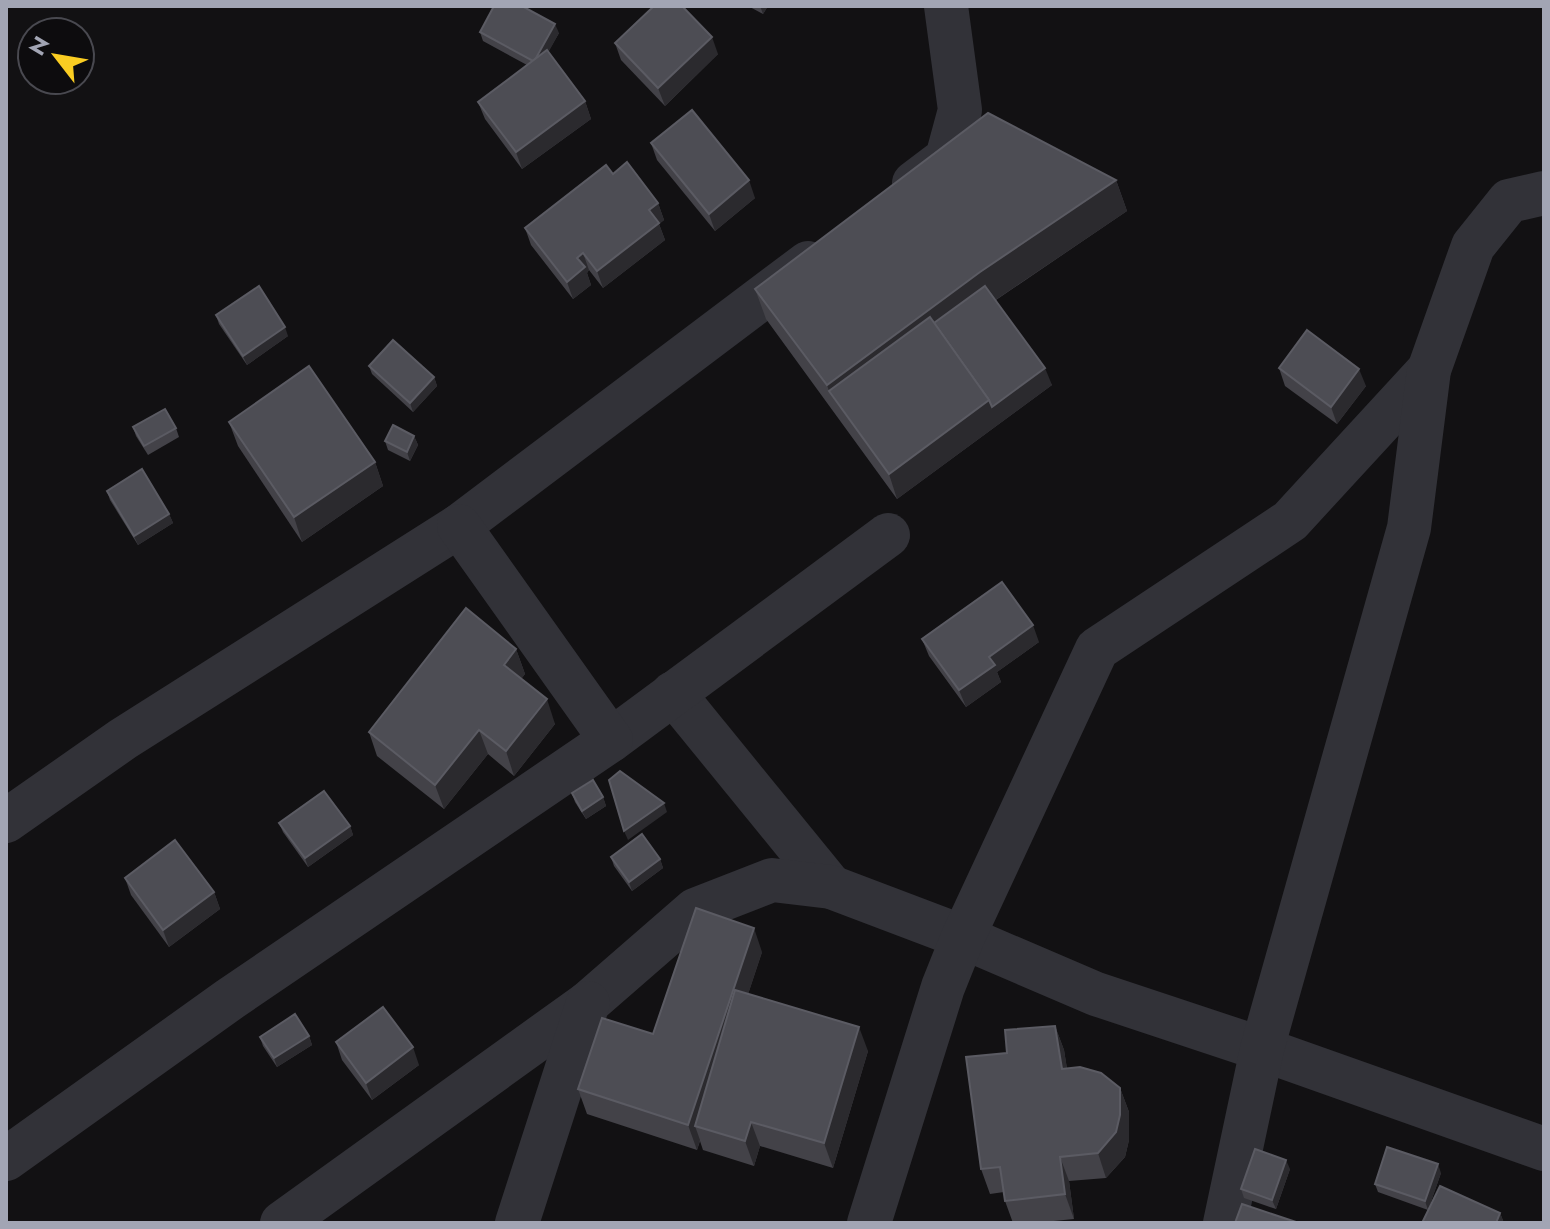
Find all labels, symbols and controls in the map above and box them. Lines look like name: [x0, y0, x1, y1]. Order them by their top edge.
north arrow: [16, 16, 96, 96]
text: N: [21, 30, 57, 61]

